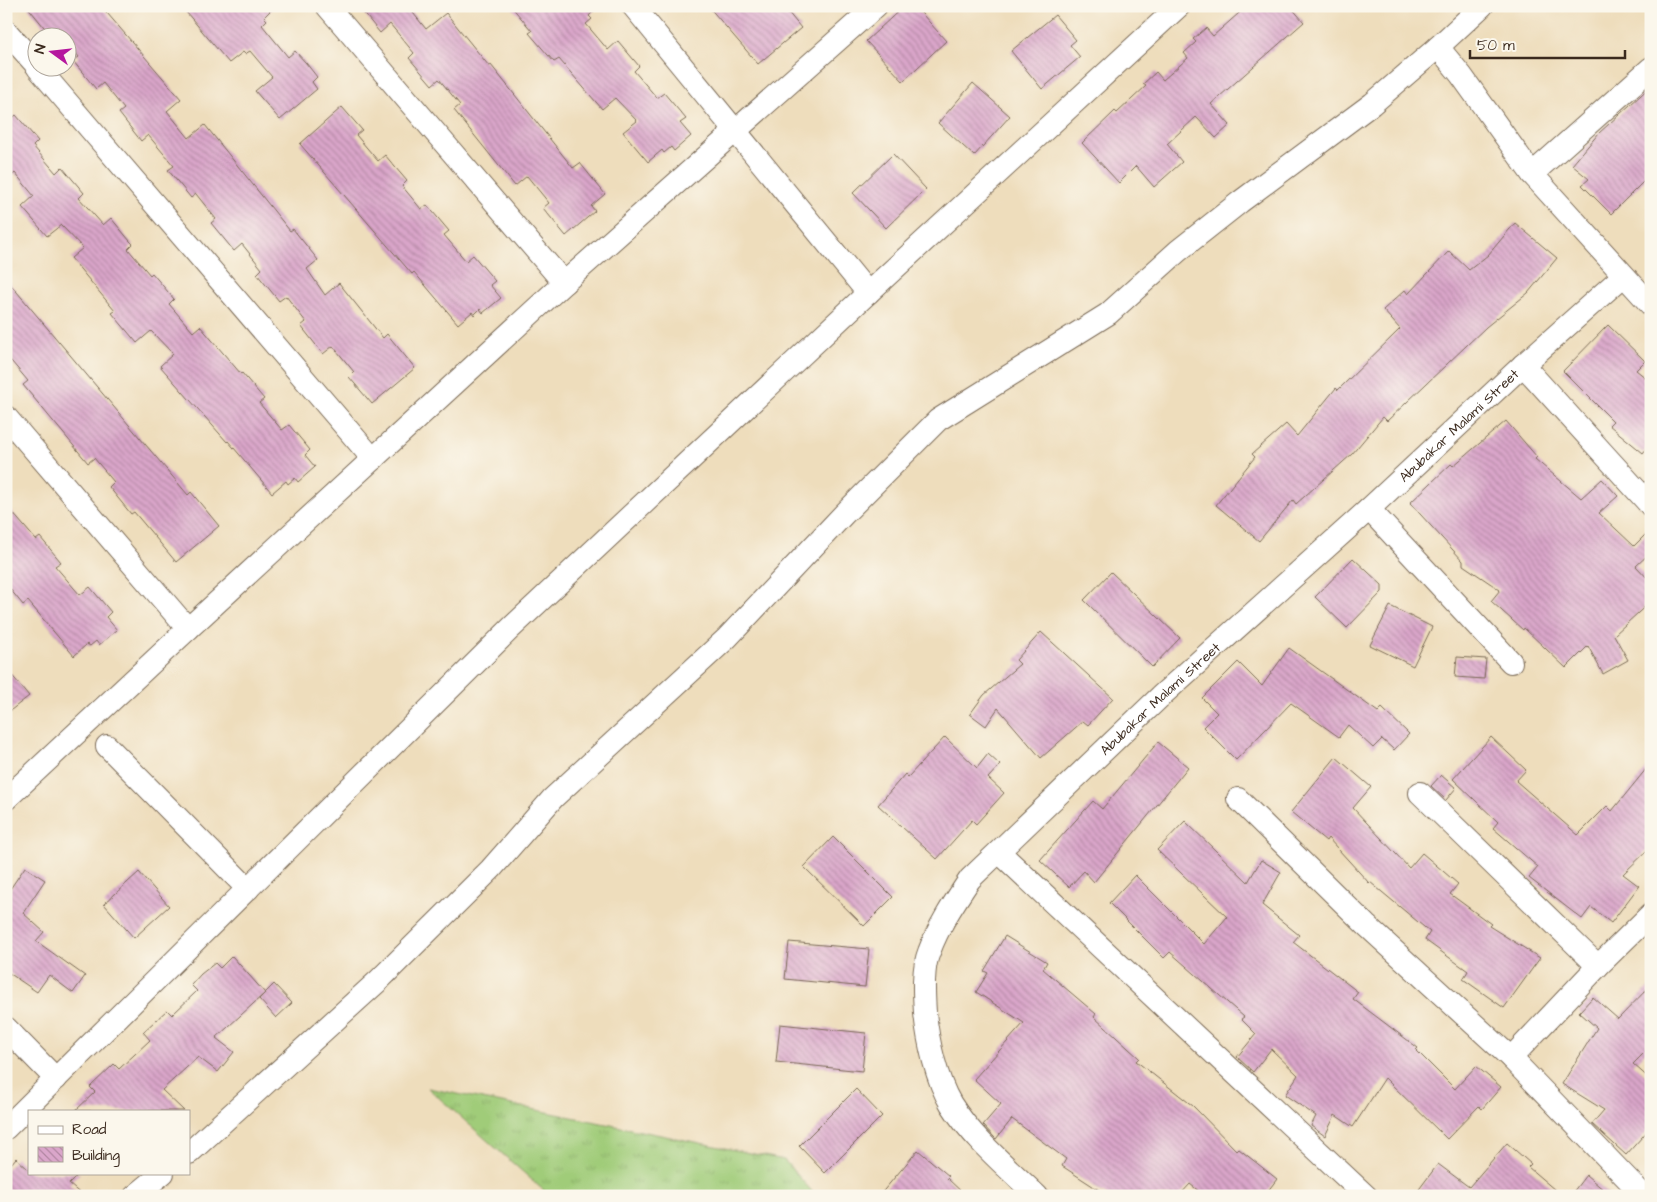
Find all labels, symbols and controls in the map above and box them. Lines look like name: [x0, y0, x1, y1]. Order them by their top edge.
north arrow: [28, 28, 78, 78]
scale bar: [1470, 28, 1624, 60]
text: 50 m: [1477, 35, 1515, 56]
text: N: [30, 42, 51, 56]
street label: Abubakar Malami Street: [1395, 364, 1524, 487]
street label: Abubakar Malami Street: [1096, 638, 1225, 760]
legend: [28, 1110, 190, 1174]
text: Road: [72, 1119, 107, 1140]
text: Building: [72, 1145, 120, 1167]

